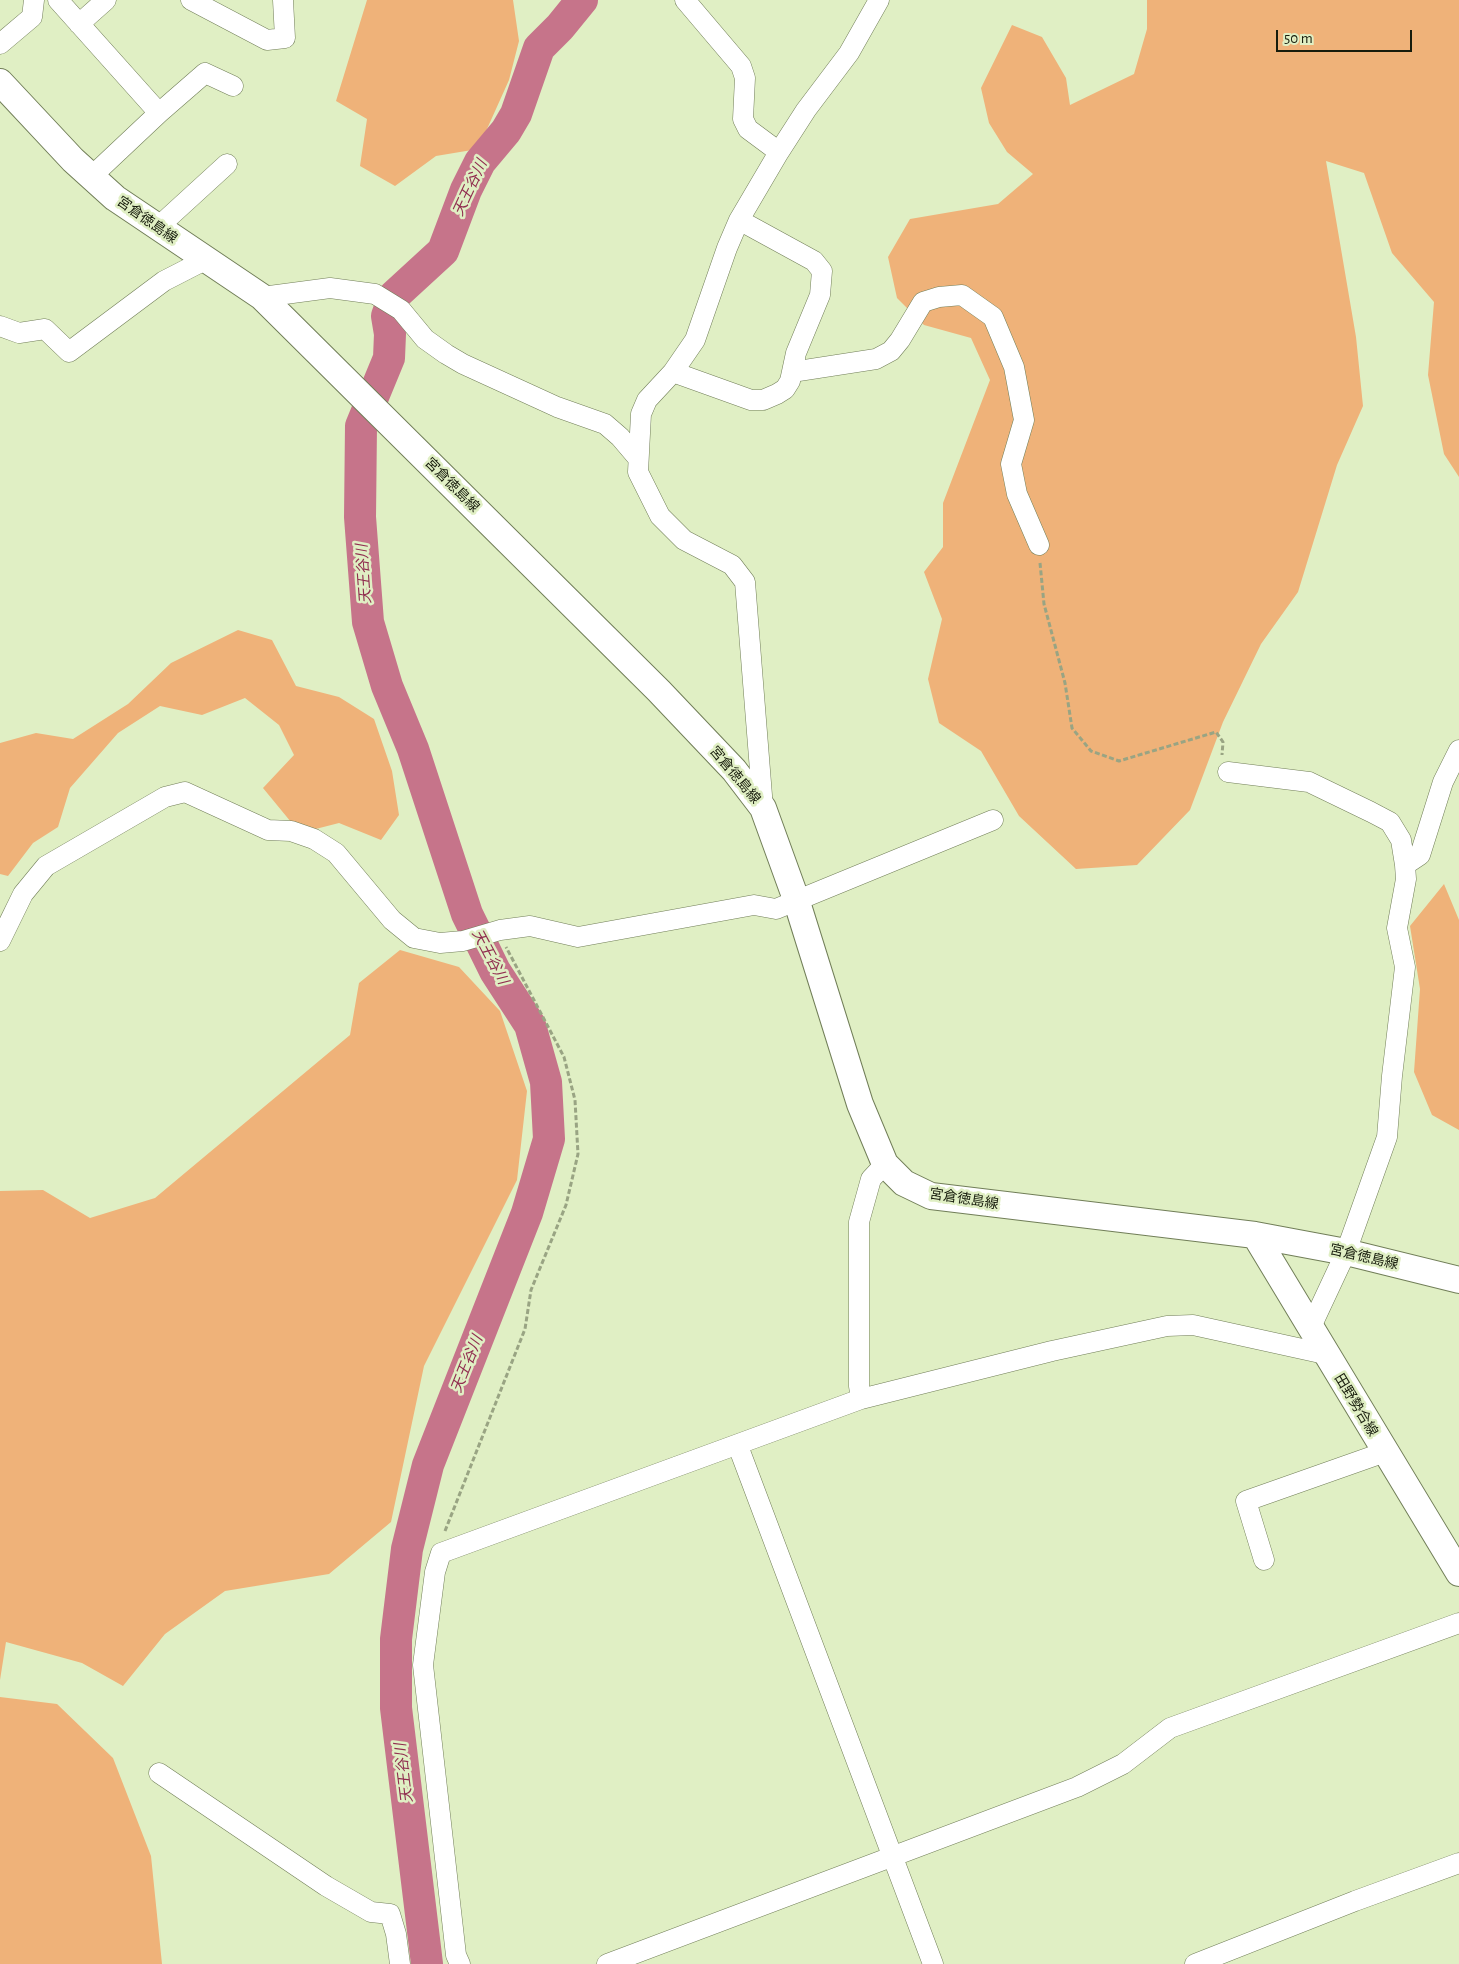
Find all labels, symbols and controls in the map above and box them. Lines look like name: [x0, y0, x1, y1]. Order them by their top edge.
scale bar: [1279, 20, 1415, 52]
text: 50 m: [1284, 31, 1313, 46]
water label: 天王谷川: [449, 157, 491, 219]
street label: 宮倉徳島線: [114, 193, 180, 247]
street label: 宮倉徳島線: [421, 454, 483, 516]
water label: 天王谷川: [353, 543, 375, 605]
street label: 宮倉徳島線: [706, 743, 764, 807]
water label: 天王谷川: [468, 926, 512, 988]
street label: 宮倉徳島線: [928, 1185, 1000, 1213]
street label: 宮倉徳島線: [1328, 1241, 1400, 1273]
water label: 天王谷川: [447, 1333, 487, 1395]
street label: 田野勢合線: [1331, 1371, 1381, 1439]
water label: 天王谷川: [391, 1742, 417, 1804]

